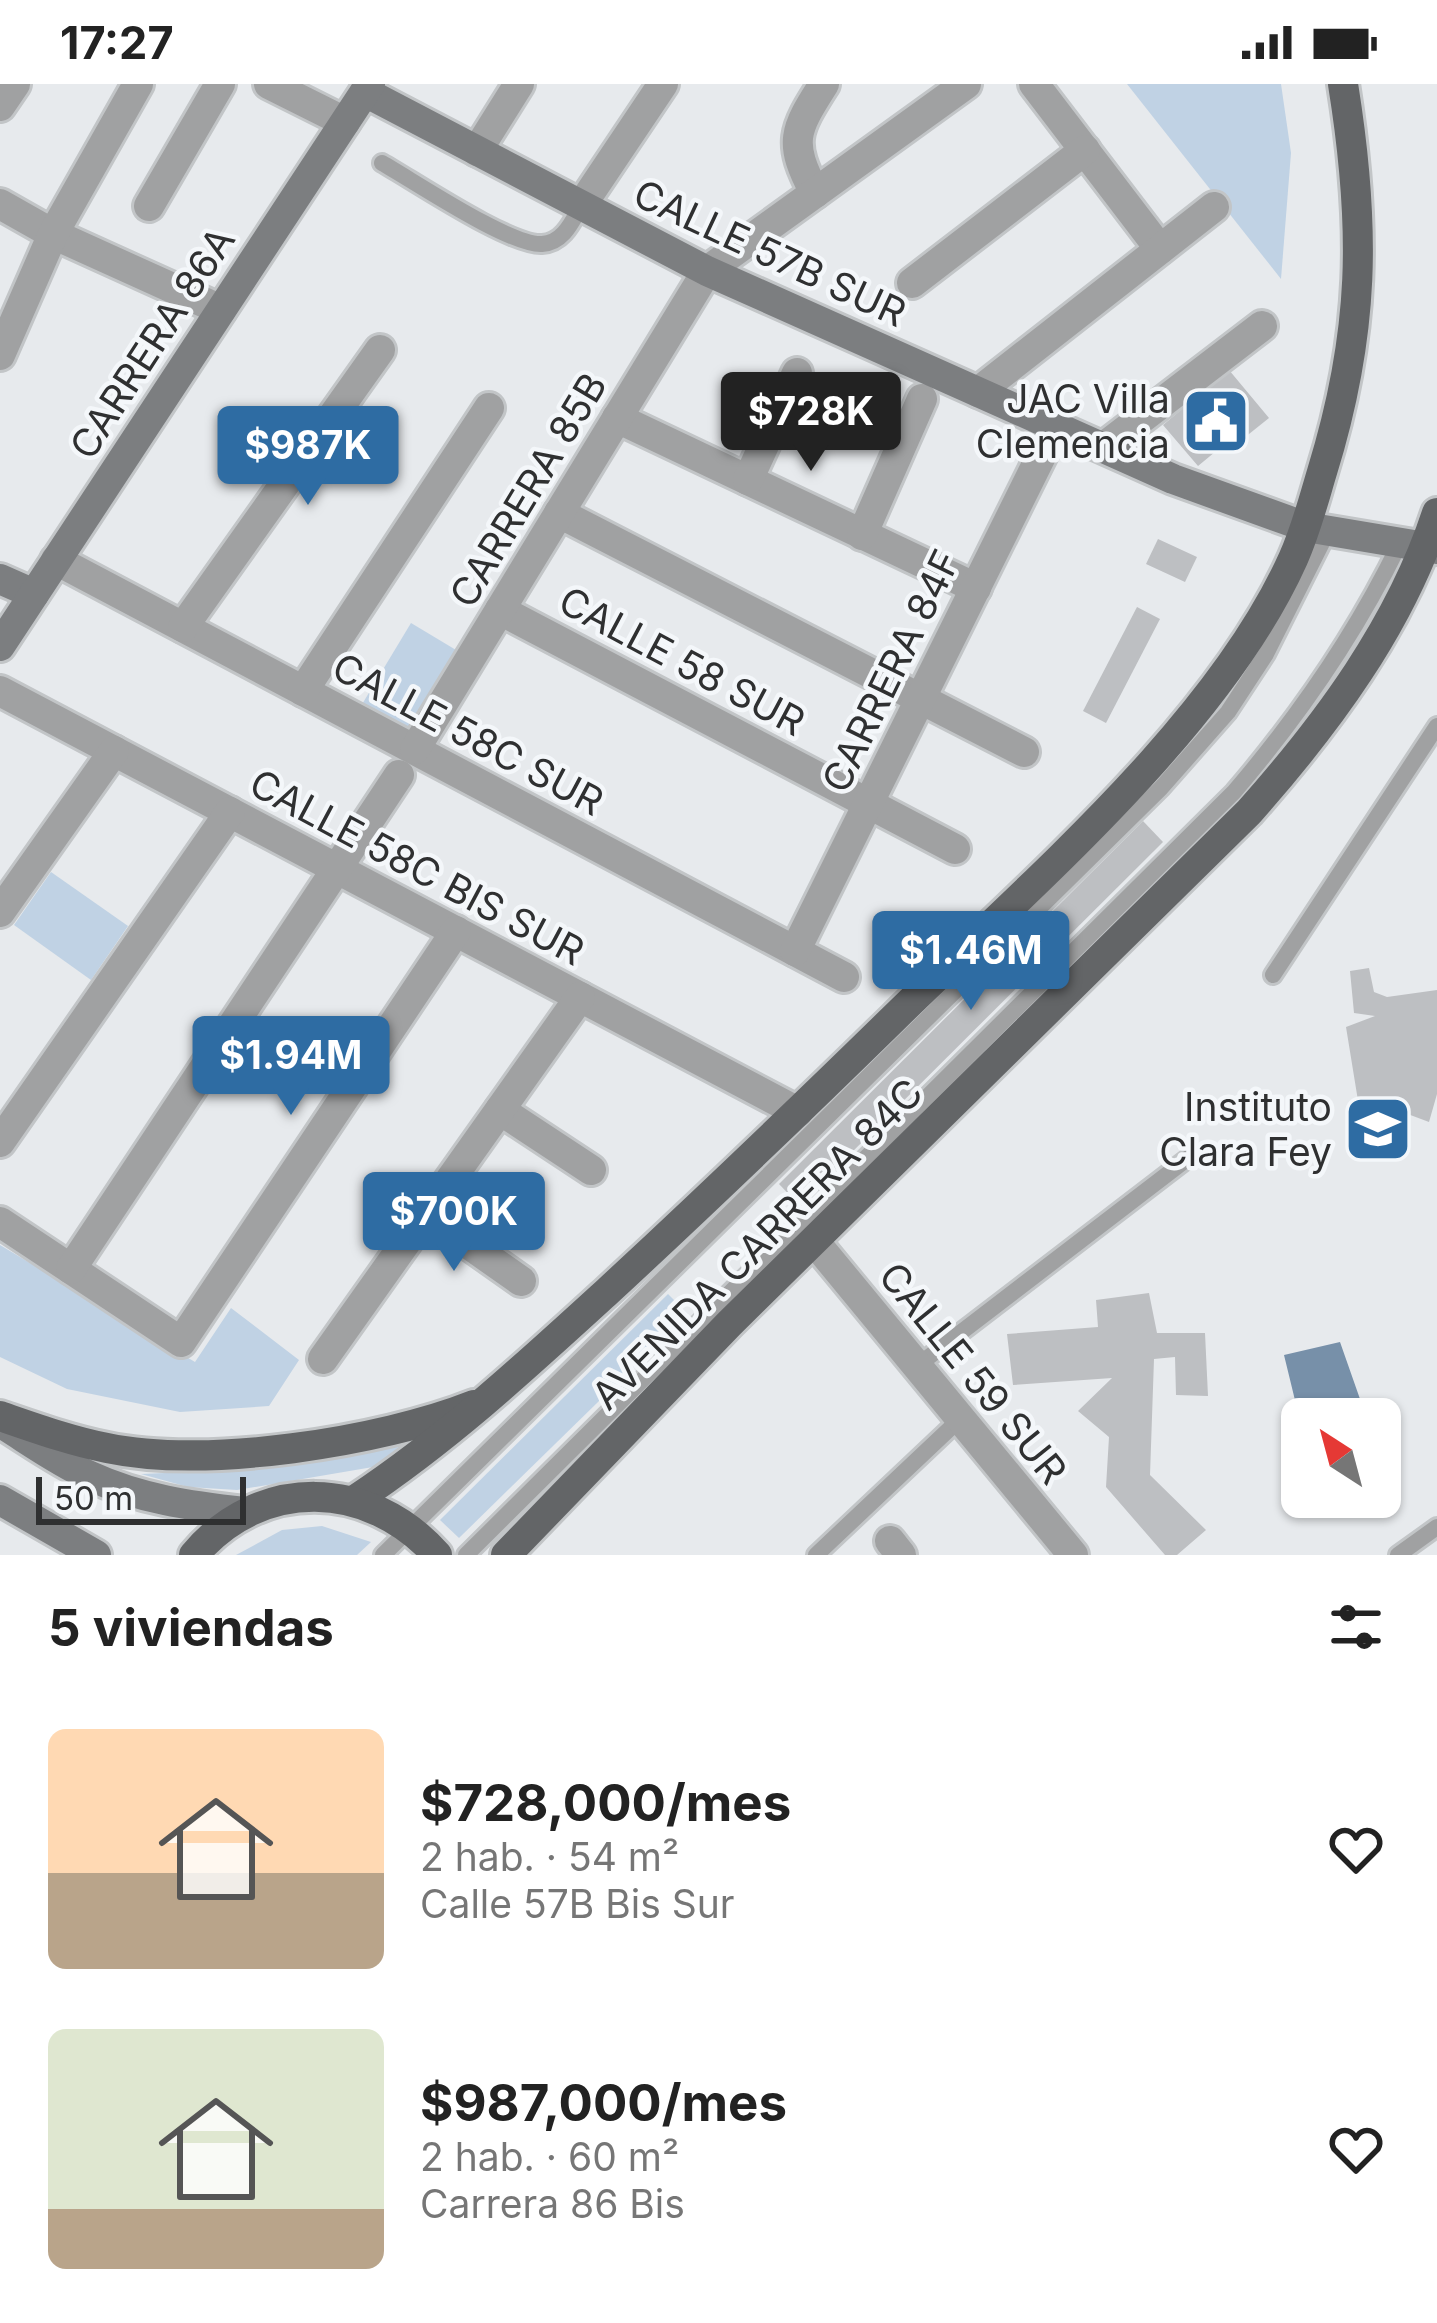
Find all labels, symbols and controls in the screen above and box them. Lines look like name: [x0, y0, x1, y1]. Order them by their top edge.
text: 17:27: [60, 15, 174, 70]
street label: CALLE 57B SUR: [627, 169, 914, 336]
street label: CARRERA 86A: [59, 218, 244, 467]
street label: CARRERA 85B: [439, 364, 616, 615]
pin: $728K: [727, 372, 895, 474]
place label: JAC Villa Clemencia: [976, 375, 1170, 467]
public building icon: JAC Villa Clemencia: [1181, 386, 1251, 456]
text: $728K: [748, 387, 874, 434]
pin: $987K: [224, 406, 392, 508]
text: $987K: [245, 421, 371, 468]
street label: CARRERA 84F: [812, 542, 969, 800]
street label: CALLE 58 SUR: [552, 576, 813, 745]
street label: CALLE 58C SUR: [325, 642, 612, 825]
street label: CALLE 58C BIS SUR: [242, 759, 592, 975]
pin: $1.46M: [873, 911, 1069, 1013]
text: $1.46M: [899, 926, 1043, 973]
pin: $1.94M: [193, 1016, 389, 1118]
text: $1.94M: [220, 1031, 362, 1078]
street label: AVENIDA CARRERA 84C: [582, 1069, 932, 1419]
place label: Instituto Clara Fey: [1159, 1083, 1332, 1175]
school or university icon: Instituto Clara Fey: [1343, 1094, 1413, 1164]
pin: $700K: [370, 1172, 538, 1274]
text: $700K: [390, 1187, 518, 1234]
street label: CALLE 59 SUR: [870, 1253, 1077, 1493]
north arrow: [1281, 1398, 1401, 1518]
map controls: [1281, 1398, 1401, 1518]
scale bar: [36, 1471, 246, 1524]
text: 50 m: [54, 1478, 133, 1518]
icon: filters: [1323, 1594, 1389, 1660]
text: 5 viviendas: [48, 1597, 334, 1658]
text: $728,000/mes: [420, 1772, 791, 1833]
icon: home: [144, 1777, 288, 1921]
icon: heart: [1323, 1816, 1389, 1882]
text: 2 hab. · 54 m²: [420, 1833, 679, 1880]
text: Calle 57B Bis Sur: [420, 1880, 735, 1927]
text: $987,000/mes: [420, 2072, 787, 2133]
icon: home: [144, 2077, 288, 2221]
icon: heart: [1323, 2116, 1389, 2182]
text: 2 hab. · 60 m²: [420, 2133, 679, 2180]
text: Carrera 86 Bis: [420, 2180, 685, 2227]

